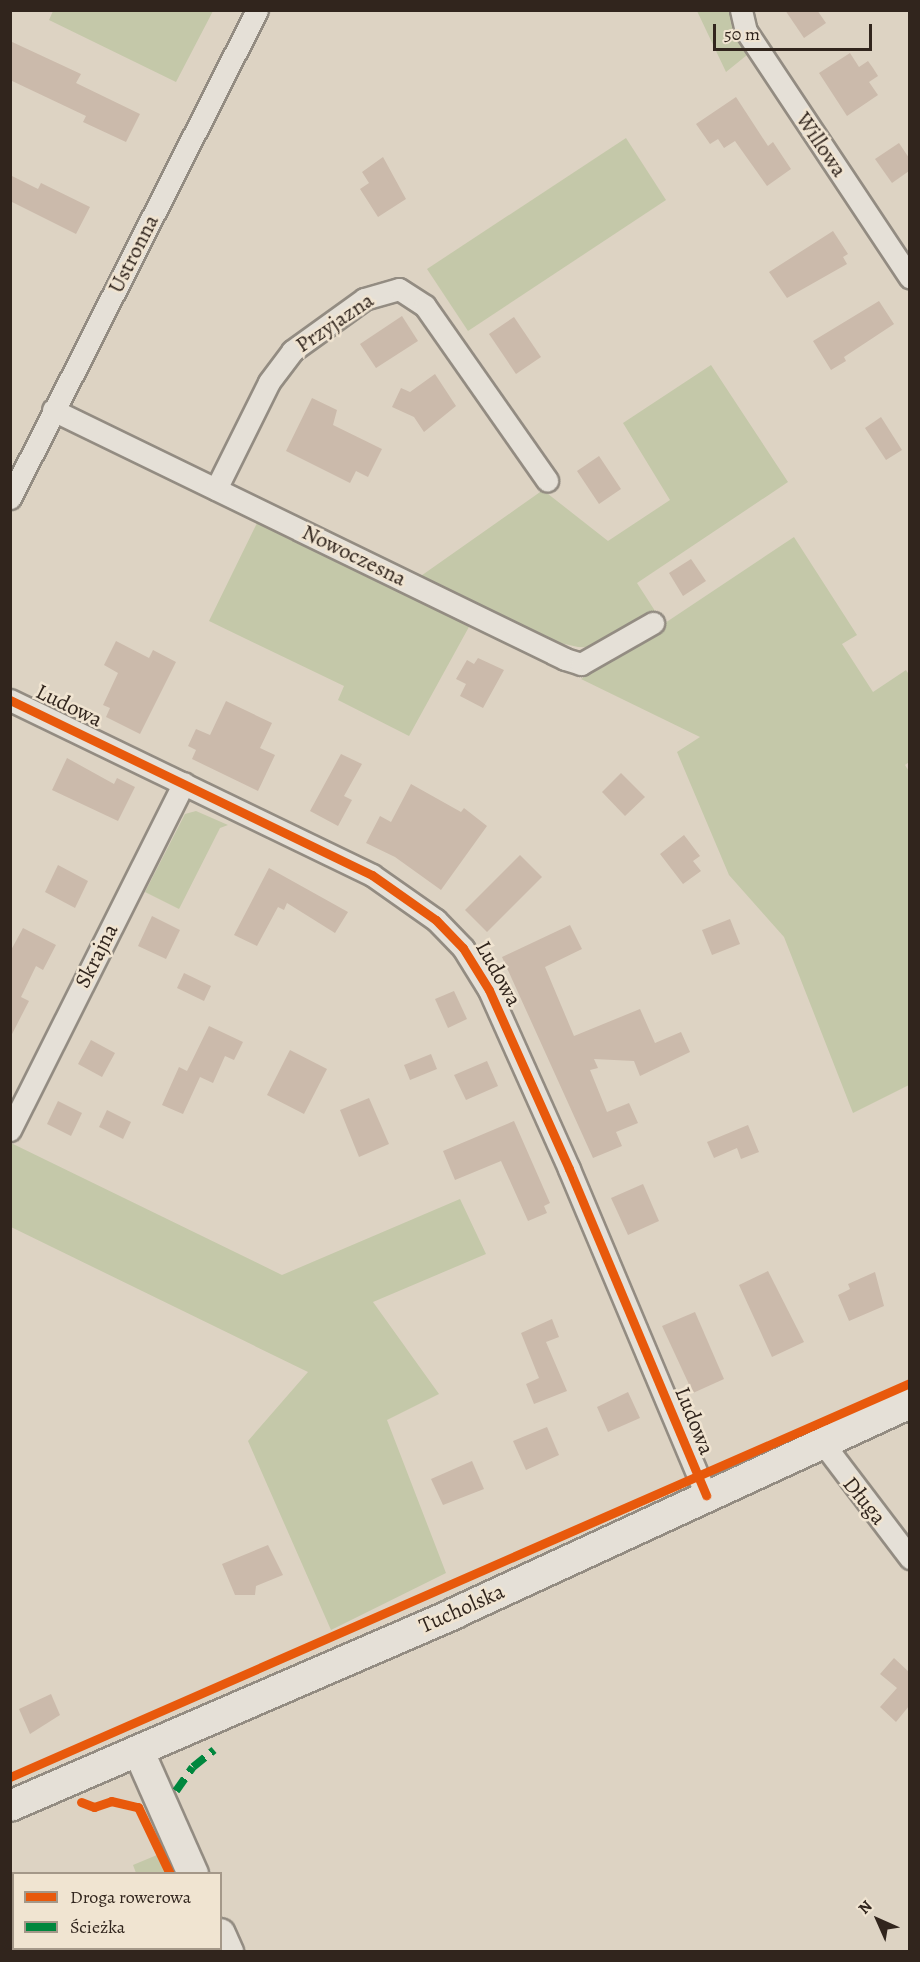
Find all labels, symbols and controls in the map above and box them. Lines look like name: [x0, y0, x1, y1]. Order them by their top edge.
scale bar: [716, 12, 875, 50]
text: 50 m: [724, 22, 760, 46]
street label: Willowa: [790, 108, 852, 182]
street label: Ustronna: [103, 210, 165, 298]
street label: Przyjazna: [291, 287, 379, 359]
street label: Nowoczesna: [298, 519, 410, 593]
street label: Ludowa: [31, 679, 107, 733]
street label: Skrajna: [70, 919, 124, 993]
street label: Ludowa: [469, 937, 527, 1011]
street label: Ludowa: [668, 1383, 720, 1459]
street label: Długa: [837, 1472, 891, 1530]
street label: Tucholska: [415, 1579, 509, 1639]
legend: [12, 1872, 222, 1950]
text: Droga rowerowa: [70, 1885, 191, 1909]
north arrow: [848, 1890, 908, 1950]
text: N: [853, 1895, 877, 1919]
text: Ścieżka: [70, 1915, 125, 1939]

